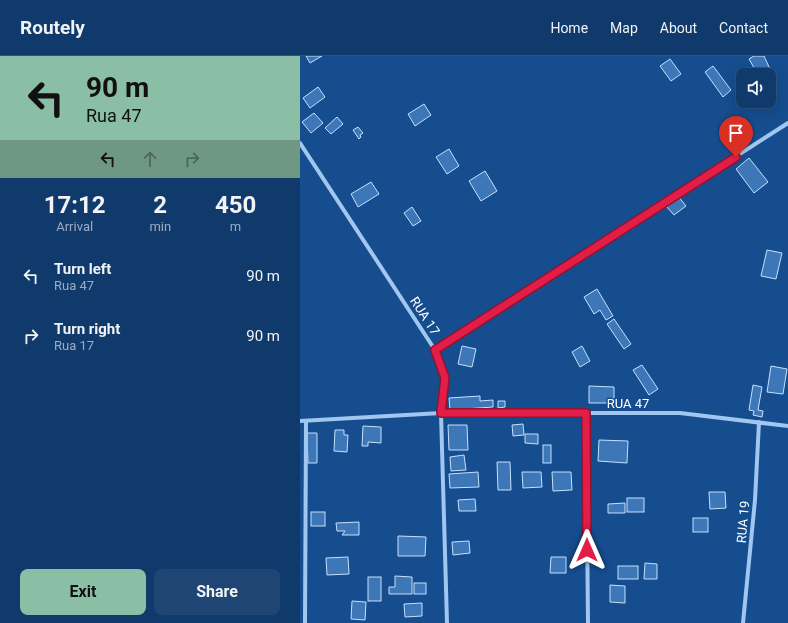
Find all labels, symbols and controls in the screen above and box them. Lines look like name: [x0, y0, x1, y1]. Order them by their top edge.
text: Routely: [20, 16, 85, 39]
text: Home: [550, 20, 588, 36]
text: Map: [610, 20, 638, 36]
text: About: [660, 20, 697, 36]
text: Contact: [719, 20, 768, 36]
map controls: [736, 68, 776, 108]
button: sound: [736, 68, 776, 108]
text: 90 m: [86, 71, 149, 104]
icon: left: [20, 72, 72, 124]
text: Rua 47: [86, 105, 142, 126]
pin: [719, 116, 753, 157]
icon: arrive: [725, 122, 747, 144]
icon: left: [97, 148, 119, 170]
icon: ahead: [139, 148, 161, 170]
icon: right: [181, 148, 203, 170]
text: 17:12: [44, 191, 106, 219]
text: 2: [153, 191, 167, 219]
text: 450: [215, 191, 256, 219]
text: Arrival: [56, 219, 93, 234]
text: min: [149, 219, 171, 234]
text: m: [230, 219, 241, 234]
text: Turn left: [54, 260, 111, 278]
icon: left: [20, 265, 42, 287]
text: 90 m: [246, 267, 280, 285]
text: Rua 47: [54, 278, 94, 293]
street label: RUA 17: [407, 294, 443, 338]
text: Turn right: [54, 320, 120, 338]
icon: right: [20, 325, 42, 347]
text: 90 m: [246, 327, 280, 345]
text: Rua 17: [54, 338, 94, 353]
street label: RUA 47: [607, 396, 649, 411]
street label: RUA 19: [734, 500, 752, 544]
position arrow: [566, 529, 608, 571]
button: Exit: [20, 569, 146, 615]
button: Share: [154, 569, 280, 615]

